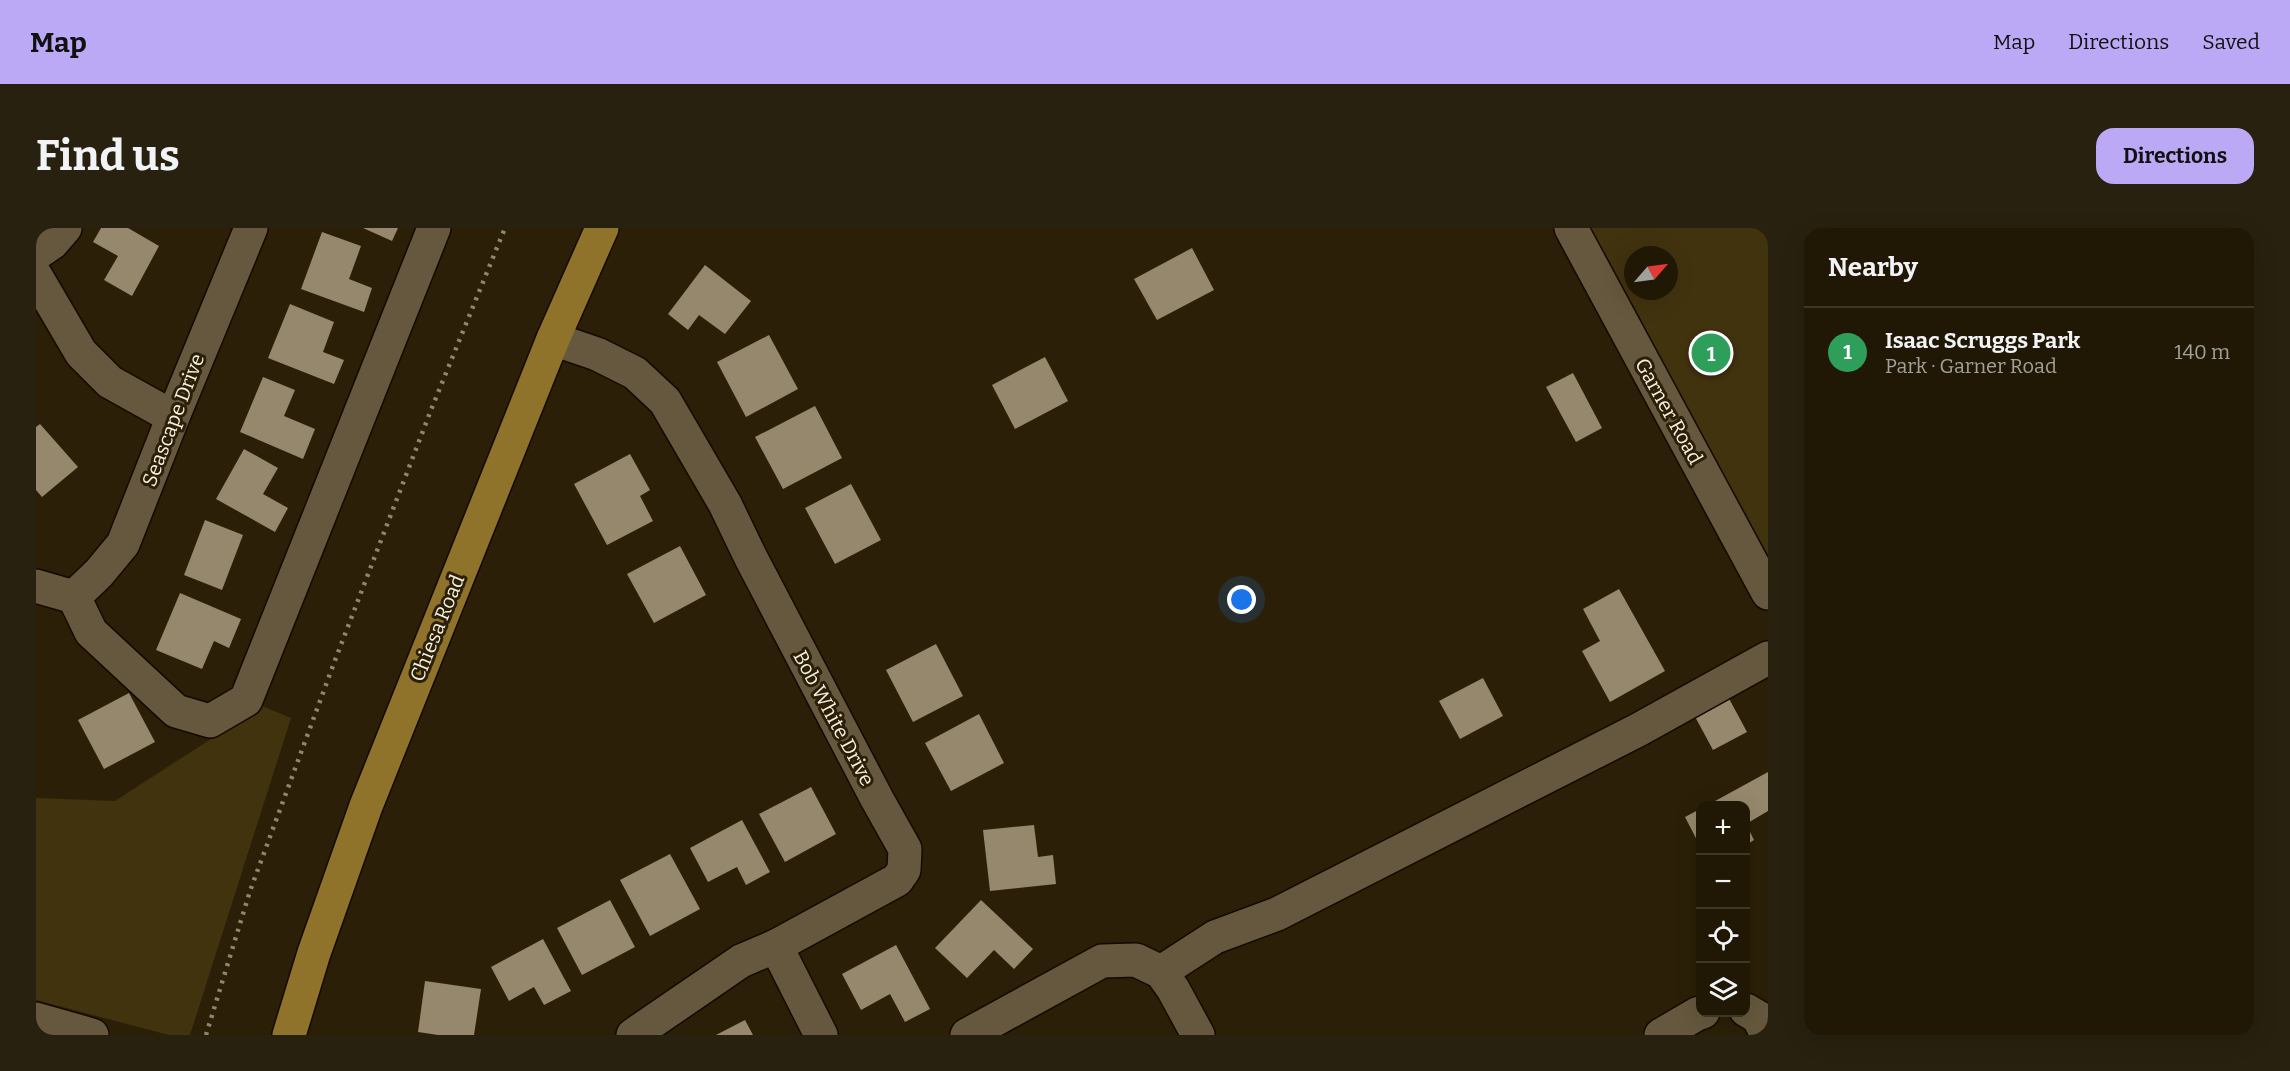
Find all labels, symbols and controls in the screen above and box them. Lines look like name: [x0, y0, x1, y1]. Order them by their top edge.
text: Map: [30, 26, 87, 59]
text: Map: [1993, 29, 2035, 55]
text: Directions: [2068, 29, 2169, 55]
text: Saved: [2202, 29, 2260, 55]
button: Directions: [2096, 128, 2254, 184]
text: Find us: [36, 131, 180, 181]
north arrow: [1624, 246, 1678, 300]
text: Nearby: [1828, 252, 1918, 283]
text: Isaac Scruggs Park: [1885, 327, 2080, 354]
pin: 1: [1692, 330, 1730, 376]
text: 1: [1843, 340, 1852, 364]
text: 140 m: [2174, 340, 2230, 364]
street label: Seascape Drive: [137, 350, 209, 490]
street label: Garner Road: [1630, 354, 1708, 468]
text: Park · Garner Road: [1885, 354, 2057, 378]
street label: Chiesa Road: [405, 571, 469, 685]
your location: [1227, 585, 1256, 614]
street label: Bob White Drive: [788, 646, 880, 790]
map controls: [1696, 801, 1750, 1017]
button: +: [1696, 801, 1750, 855]
button: −: [1696, 855, 1750, 909]
button: locate: [1696, 909, 1750, 963]
button: layers: [1696, 963, 1750, 1017]

